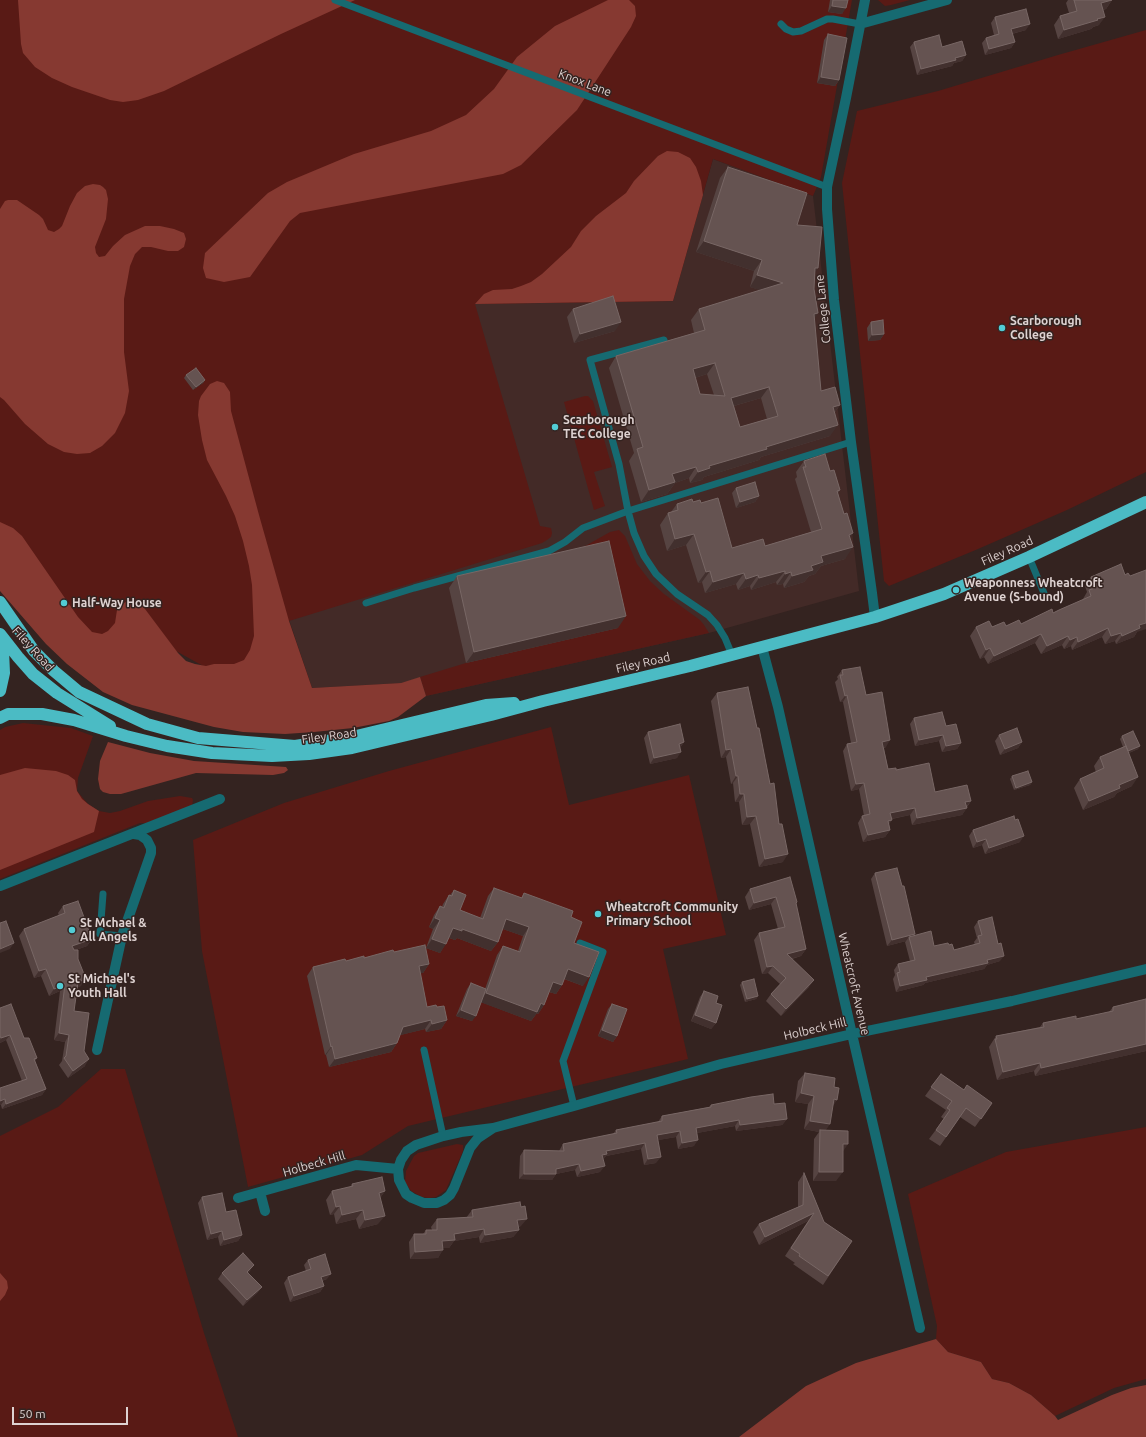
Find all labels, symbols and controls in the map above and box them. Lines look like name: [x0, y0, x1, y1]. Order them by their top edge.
street label: Knox Lane: [556, 66, 614, 100]
street label: College Lane: [812, 274, 834, 344]
place label: Scarborough College: [1010, 314, 1082, 342]
marker: Scarborough College: [997, 323, 1007, 333]
place label: Scarborough TEC College: [563, 413, 635, 441]
marker: Scarborough TEC College: [550, 422, 560, 432]
street label: Filey Road: [979, 533, 1035, 569]
place label: Weaponness Wheatcroft Avenue (S-bound): [964, 576, 1103, 604]
marker: Weaponness Wheatcroft Avenue (S-bound): [951, 585, 961, 595]
place label: Half-Way House: [72, 596, 162, 610]
marker: Half-Way House: [59, 598, 69, 608]
street label: Filey Road: [9, 624, 57, 674]
street label: Filey Road: [614, 650, 672, 676]
street label: Filey Road: [301, 725, 357, 747]
place label: Wheatcroft Community Primary School: [606, 900, 738, 928]
marker: Wheatcroft Community Primary School: [593, 909, 603, 919]
place label: St Mchael & All Angels: [80, 916, 147, 944]
marker: St Mchael & All Angels: [67, 925, 77, 935]
street label: Wheatcroft Avenue: [835, 931, 873, 1037]
place label: St Michael's Youth Hall: [68, 972, 135, 1000]
marker: St Michael's Youth Hall: [55, 981, 65, 991]
street label: Holbeck Hill: [782, 1015, 848, 1043]
street label: Holbeck Hill: [281, 1148, 347, 1180]
scale bar: [14, 1399, 130, 1425]
text: 50 m: [19, 1407, 46, 1420]

